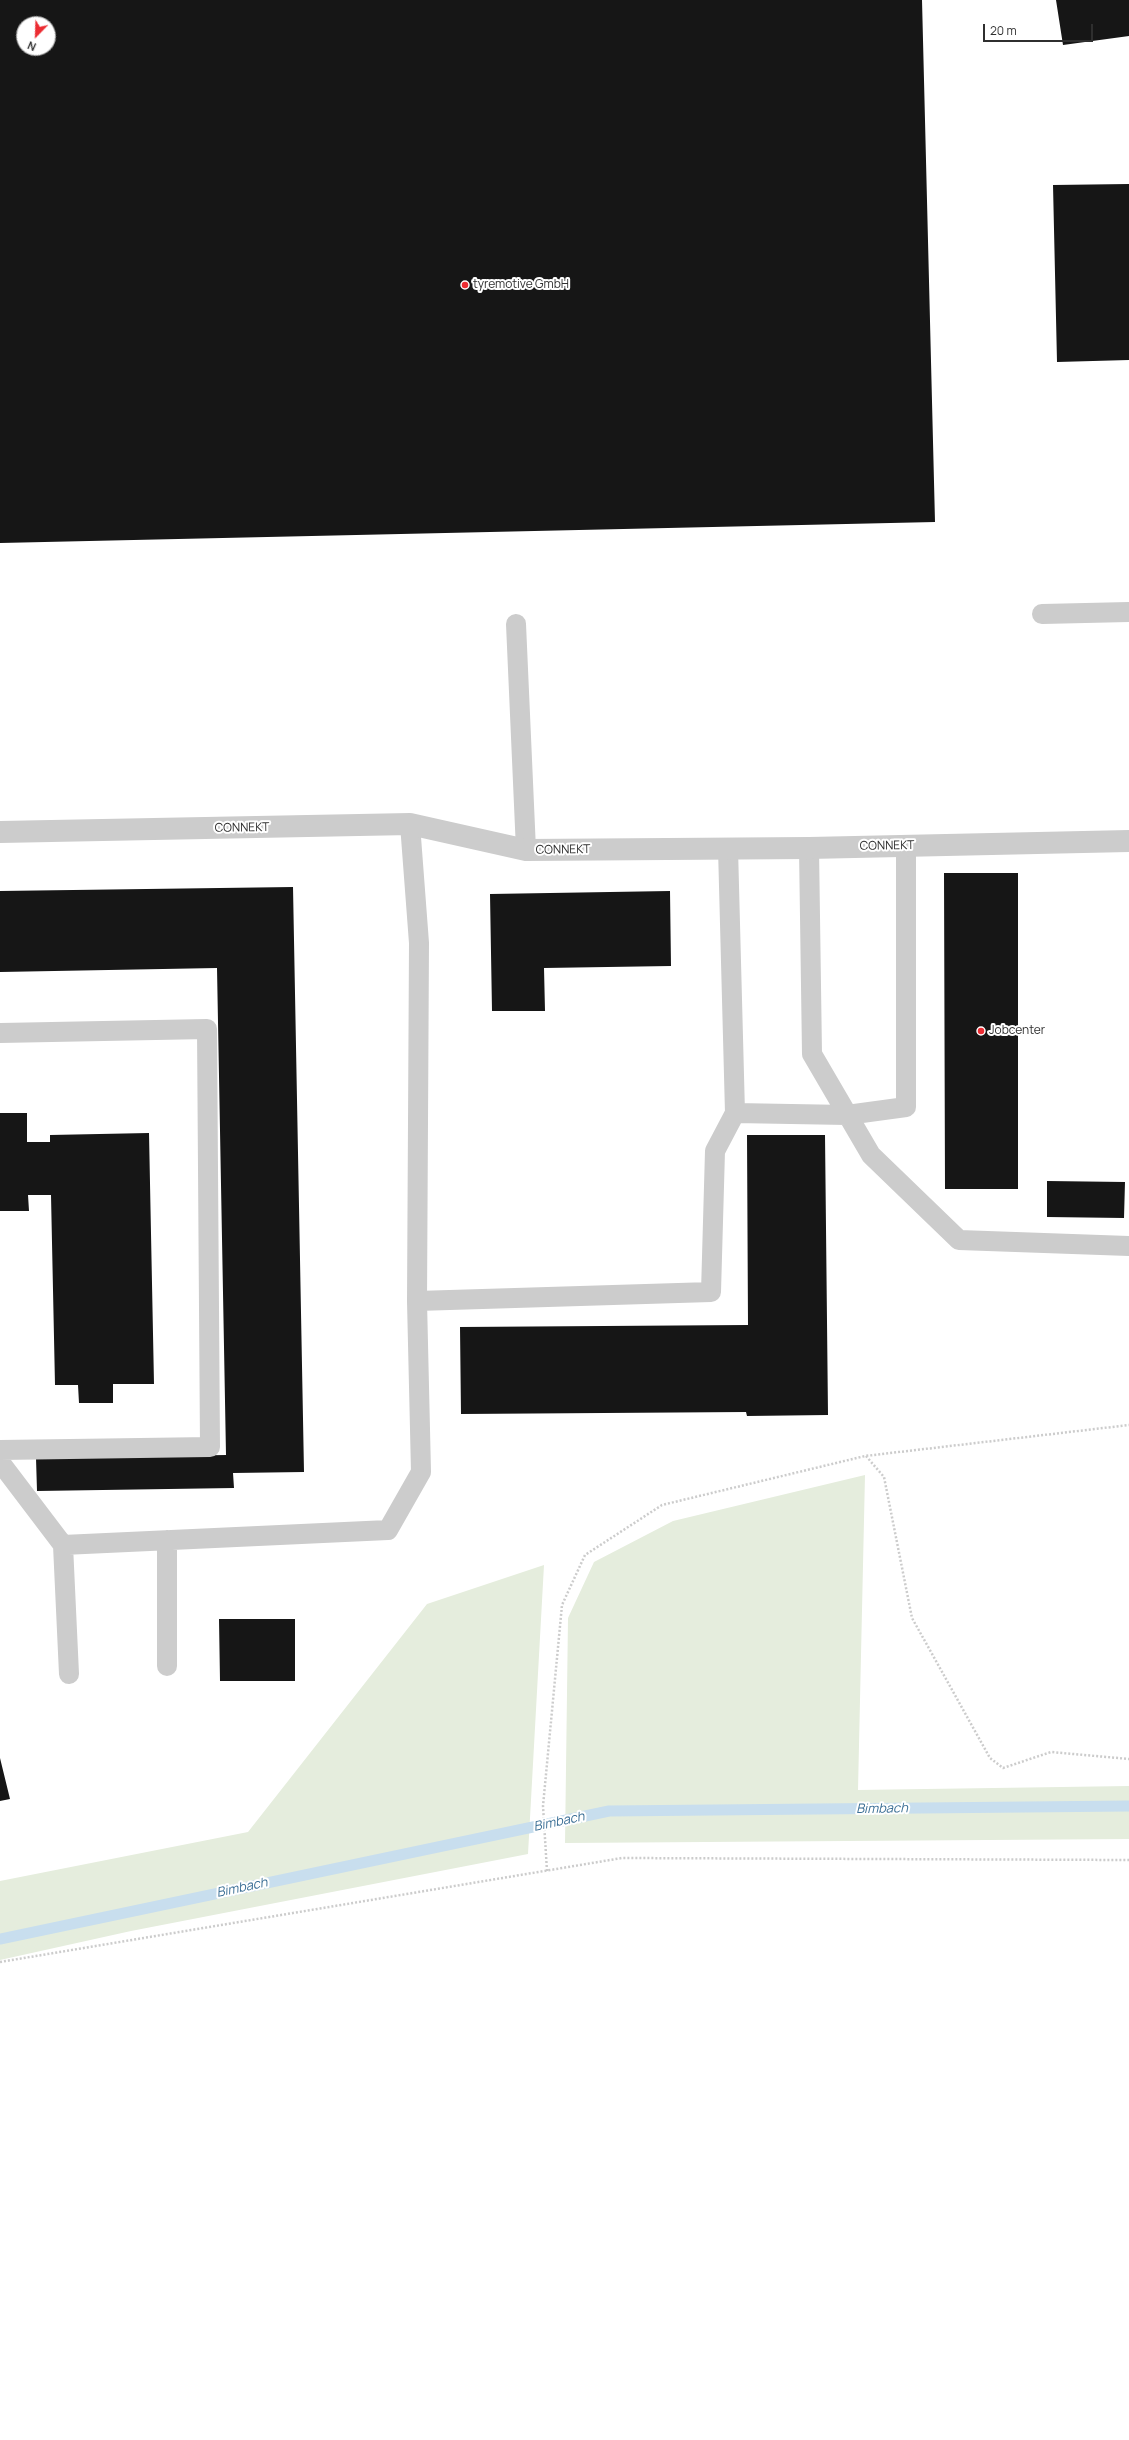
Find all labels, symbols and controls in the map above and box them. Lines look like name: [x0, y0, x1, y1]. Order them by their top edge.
north arrow: [16, 16, 56, 56]
scale bar: [985, 16, 1095, 42]
text: 20 m: [990, 22, 1017, 39]
text: N: [25, 38, 38, 55]
place label: tyremotive GmbH: [473, 278, 569, 292]
marker: tyremotive GmbH: [460, 280, 470, 290]
street label: CONNEKT: [214, 820, 270, 836]
street label: CONNEKT: [859, 838, 915, 854]
street label: CONNEKT: [535, 842, 591, 858]
place label: Jobcenter: [989, 1024, 1045, 1038]
marker: Jobcenter: [976, 1026, 986, 1036]
water label: Bimbach: [856, 1801, 908, 1817]
water label: Bimbach: [532, 1809, 586, 1835]
water label: Bimbach: [215, 1875, 269, 1901]

